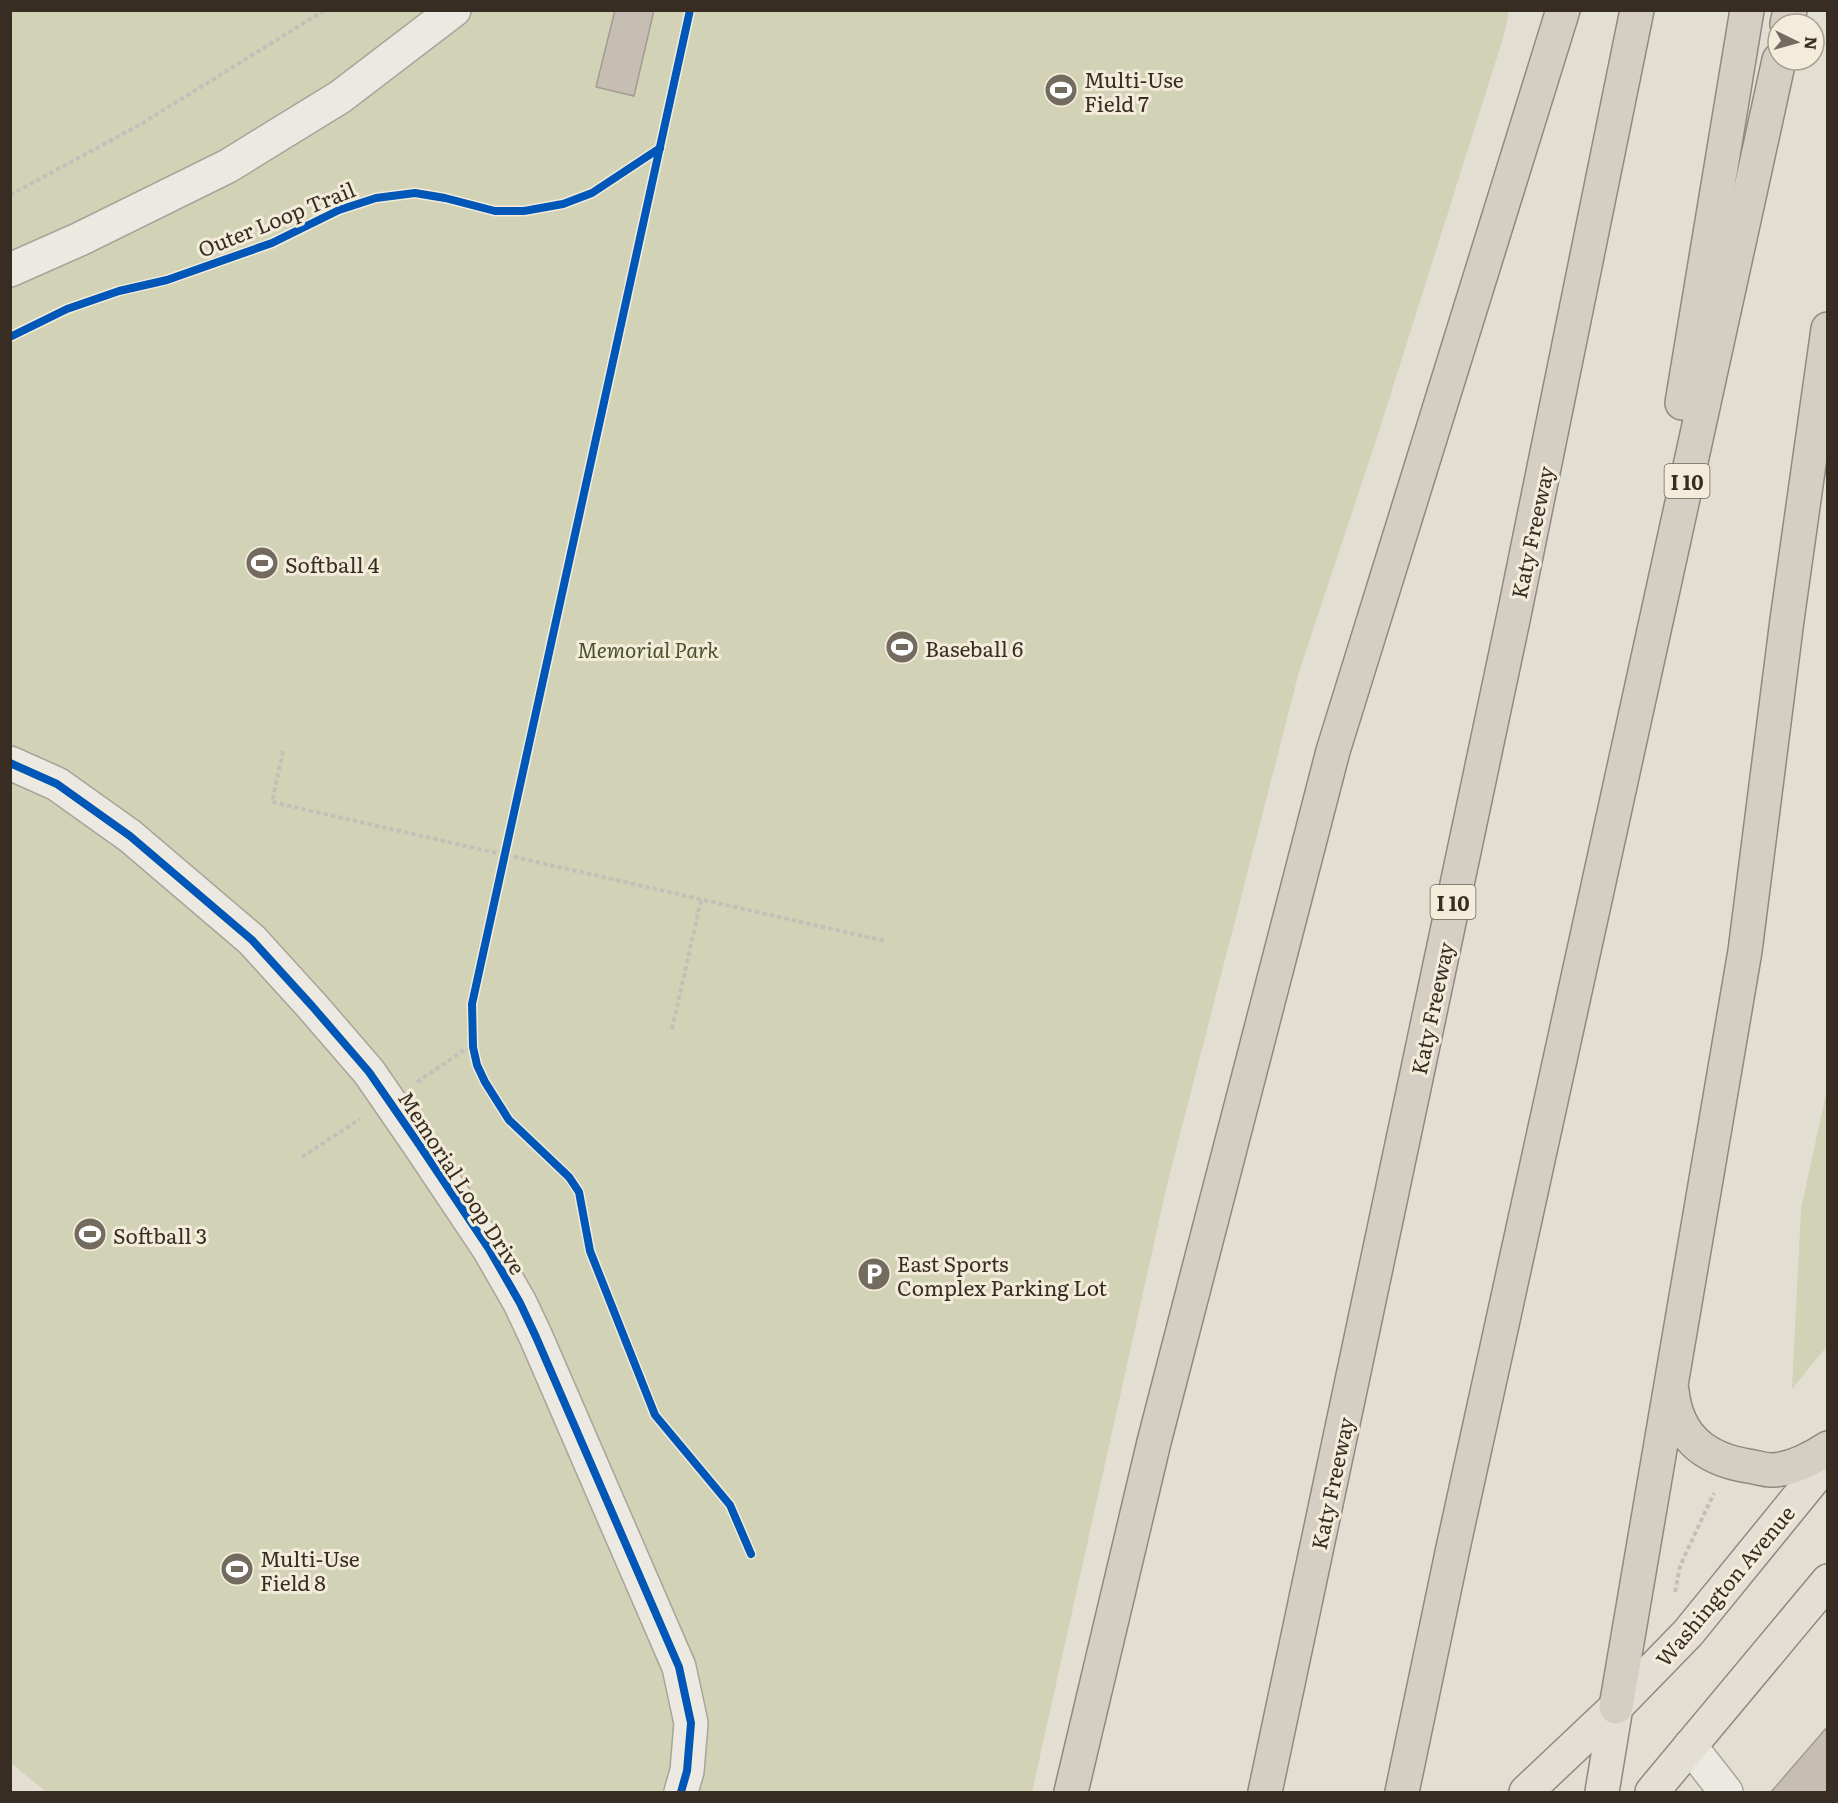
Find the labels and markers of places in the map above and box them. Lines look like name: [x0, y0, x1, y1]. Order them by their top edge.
place label: Multi-Use Field 7: [1084, 63, 1184, 118]
sports icon: Multi-Use Field 7: [1043, 72, 1079, 108]
sports icon: Softball 4: [244, 545, 280, 581]
place label: Softball 4: [285, 548, 380, 579]
sports icon: Baseball 6: [884, 629, 920, 665]
place label: Baseball 6: [925, 632, 1023, 663]
sports icon: Softball 3: [72, 1216, 108, 1252]
place label: Softball 3: [113, 1219, 207, 1250]
place label: East Sports Complex Parking Lot: [897, 1247, 1108, 1302]
parking icon: East Sports Complex Parking Lot: [856, 1256, 892, 1292]
place label: Multi-Use Field 8: [260, 1542, 360, 1597]
sports icon: Multi-Use Field 8: [219, 1551, 255, 1587]

